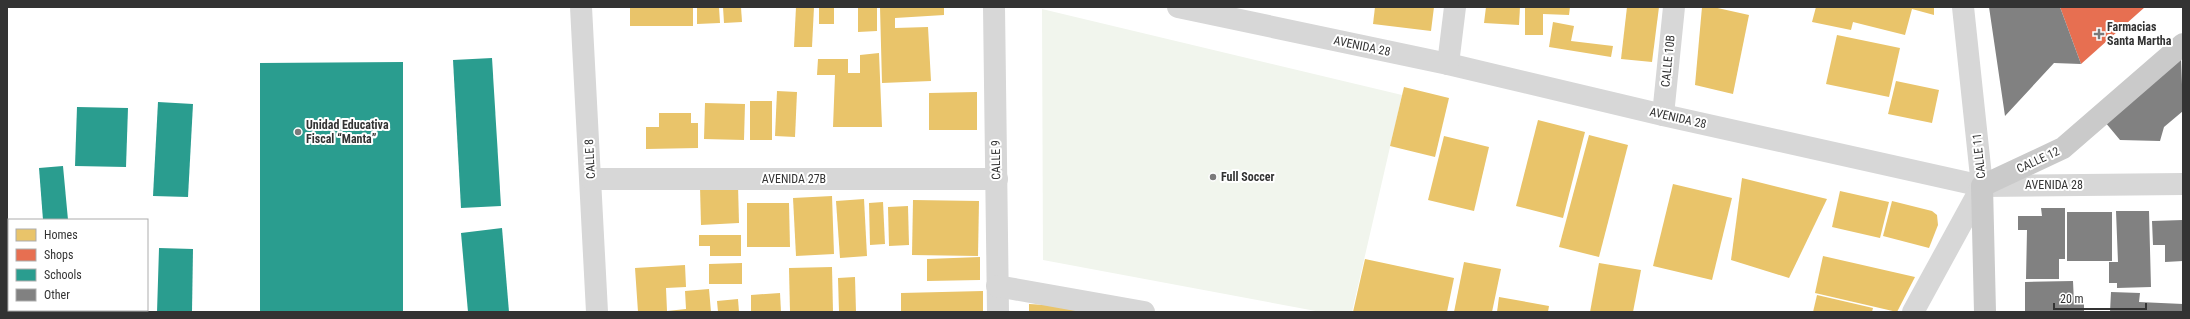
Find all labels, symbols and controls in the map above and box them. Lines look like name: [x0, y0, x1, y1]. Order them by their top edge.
place label: Farmacias Santa Martha: [2107, 20, 2172, 48]
marker: Farmacias Santa Martha: [2094, 29, 2104, 39]
street label: AVENIDA 28: [1332, 33, 1392, 59]
street label: CALLE 10B: [1658, 34, 1678, 88]
street label: AVENIDA 28: [1648, 105, 1708, 131]
place label: Unidad Educativa Fiscal “Manta”: [306, 118, 389, 146]
marker: Unidad Educativa Fiscal “Manta”: [293, 127, 303, 137]
street label: CALLE 11: [1970, 133, 1988, 179]
street label: CALLE 8: [582, 139, 598, 179]
street label: CALLE 9: [989, 140, 1003, 180]
street label: CALLE 12: [2014, 144, 2062, 176]
place label: Full Soccer: [1221, 170, 1275, 184]
street label: AVENIDA 27B: [762, 172, 826, 186]
marker: Full Soccer: [1208, 172, 1218, 182]
street label: AVENIDA 28: [2025, 178, 2083, 192]
legend: [8, 219, 148, 311]
text: Homes: [44, 228, 78, 242]
text: Shops: [44, 248, 73, 262]
text: Schools: [44, 268, 82, 282]
scale bar: [2054, 285, 2146, 311]
text: Other: [44, 288, 70, 302]
text: 20 m: [2060, 292, 2084, 306]

